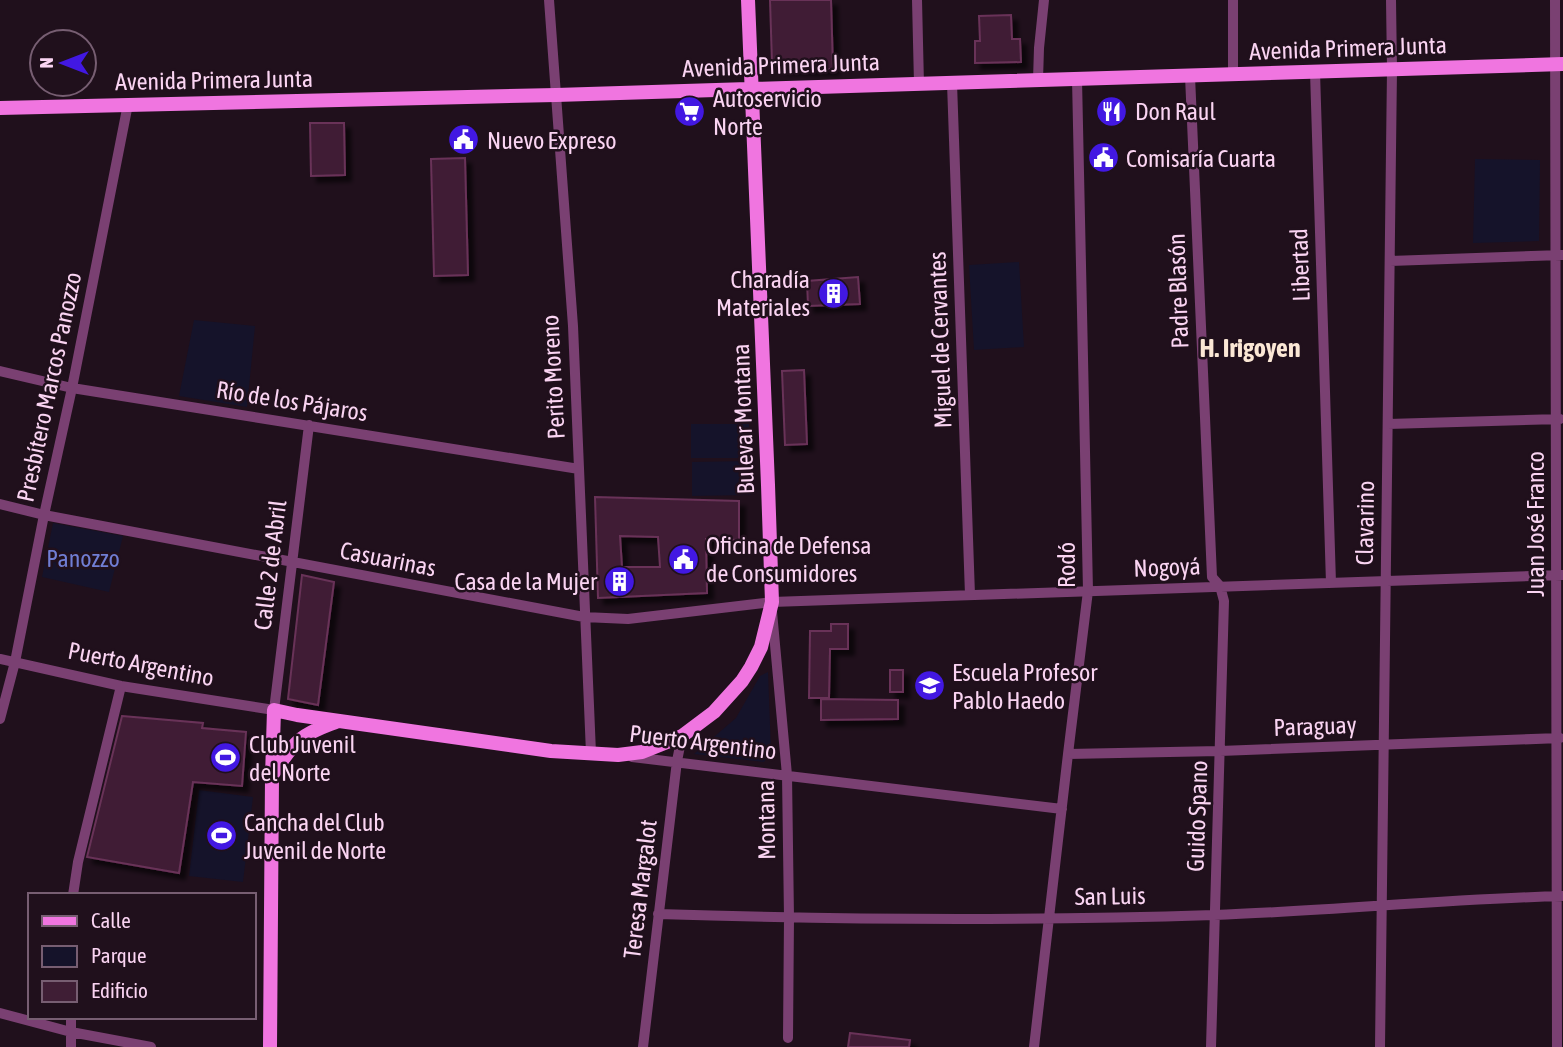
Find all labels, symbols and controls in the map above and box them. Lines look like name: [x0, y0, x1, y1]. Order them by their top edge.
north arrow: [28, 28, 98, 98]
street label: Avenida Primera Junta: [1249, 31, 1447, 65]
street label: Avenida Primera Junta: [682, 48, 880, 82]
text: N: [35, 57, 57, 69]
street label: Avenida Primera Junta: [115, 65, 313, 95]
place label: Autoservicio Norte: [713, 85, 822, 140]
restaurant icon: Don Raul: [1095, 94, 1129, 128]
supermarket icon: Autoservicio Norte: [673, 95, 707, 129]
place label: Don Raul: [1135, 98, 1216, 125]
public building icon: Nuevo Expreso: [447, 123, 481, 157]
place label: Nuevo Expreso: [487, 127, 617, 154]
public building icon: Comisaría Cuarta: [1086, 141, 1120, 175]
place label: Comisaría Cuarta: [1126, 145, 1276, 172]
street label: Libertad: [1285, 228, 1315, 302]
street label: Padre Blasón: [1162, 233, 1194, 349]
street label: Miguel de Cervantes: [923, 251, 957, 429]
place label: Charadía Materiales: [716, 266, 810, 321]
street label: Presbítero Marcos Panozzo: [11, 270, 87, 504]
building icon: Charadía Materiales: [816, 276, 850, 310]
street label: Perito Moreno: [536, 314, 570, 440]
district label: H. Irigoyen: [1199, 333, 1301, 363]
street label: Bulevar Montana: [727, 343, 759, 495]
street label: Río de los Pájaros: [214, 376, 370, 426]
street label: Juan José Franco: [1522, 451, 1549, 597]
street label: Clavarino: [1351, 480, 1379, 566]
street label: Calle 2 de Abril: [249, 498, 291, 632]
place label: Oficina de Defensa de Consumidores: [706, 532, 871, 587]
street label: Casuarinas: [338, 536, 438, 582]
public building icon: Oficina de Defensa de Consumidores: [666, 542, 700, 576]
street label: Rodó: [1053, 542, 1080, 588]
park label: Panozzo: [46, 545, 120, 572]
street label: Nogoyá: [1133, 552, 1201, 582]
building icon: Casa de la Mujer: [603, 564, 637, 598]
place label: Casa de la Mujer: [455, 568, 598, 595]
street label: Puerto Argentino: [66, 637, 216, 691]
place label: Escuela Profesor Pablo Haedo: [952, 659, 1098, 714]
school or university icon: Escuela Profesor Pablo Haedo: [912, 669, 946, 703]
street label: Paraguay: [1273, 711, 1357, 741]
street label: Puerto Argentino: [628, 720, 778, 764]
place label: Club Juvenil del Norte: [249, 731, 356, 786]
sports icon: Club Juvenil del Norte: [209, 741, 243, 775]
street label: Guido Spano: [1182, 760, 1212, 872]
street label: Montana: [752, 780, 780, 860]
place label: Cancha del Club Juvenil de Norte: [244, 809, 386, 864]
street label: Teresa Margalot: [618, 818, 662, 960]
sports icon: Cancha del Club Juvenil de Norte: [204, 819, 238, 853]
street label: San Luis: [1074, 882, 1146, 910]
legend: [28, 893, 256, 1019]
text: Calle: [91, 908, 131, 932]
text: Parque: [91, 943, 146, 967]
text: Edificio: [91, 978, 148, 1002]

